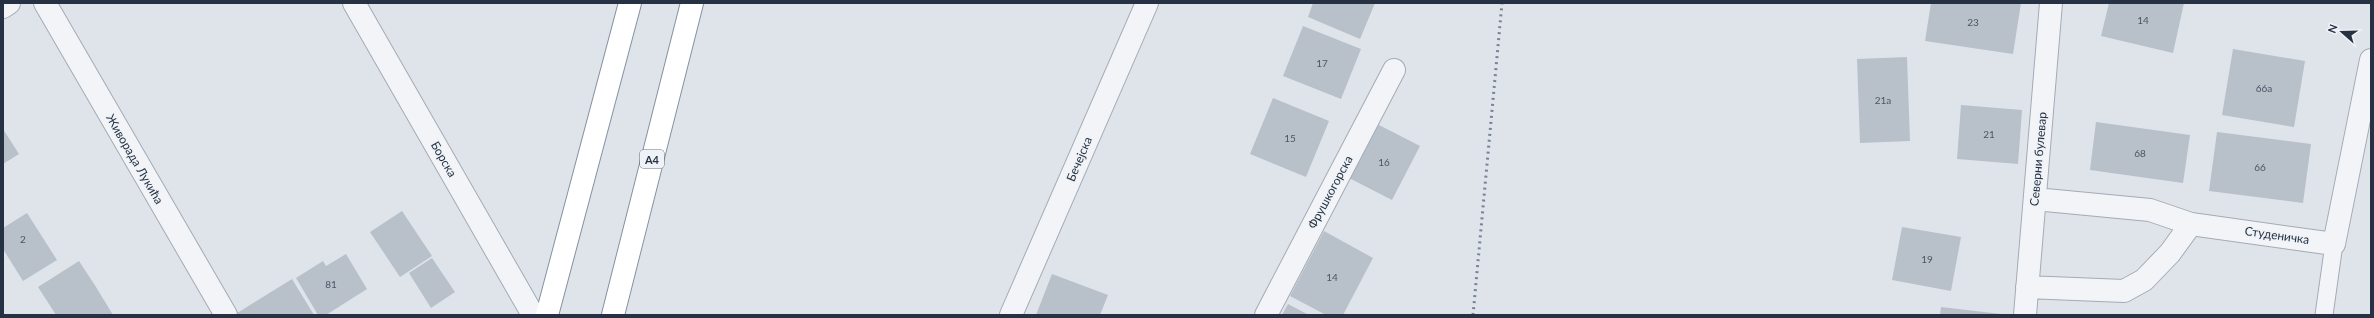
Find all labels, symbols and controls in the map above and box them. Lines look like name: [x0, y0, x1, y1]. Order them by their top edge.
north arrow: [2322, 12, 2362, 52]
house number: 14: [2137, 14, 2149, 26]
house number: 23: [1967, 16, 1979, 28]
text: N: [2325, 22, 2340, 35]
house number: 17: [1316, 57, 1328, 69]
house number: 66a: [2256, 82, 2272, 94]
house number: 21a: [1875, 94, 1891, 106]
street label: Живорада Лукића: [103, 111, 167, 207]
street label: Северни булевар: [2026, 111, 2050, 207]
house number: 21: [1983, 128, 1995, 140]
house number: 15: [1284, 132, 1296, 144]
street label: Бечејска: [1063, 134, 1095, 184]
street label: Борска: [428, 138, 460, 180]
house number: 68: [2134, 147, 2146, 159]
road number: A4: [640, 150, 664, 168]
street label: Фрушкогорска: [1304, 153, 1356, 231]
house number: 16: [1378, 156, 1390, 168]
house number: 66: [2254, 161, 2266, 173]
street label: Студеничка: [2244, 223, 2310, 247]
house number: 2: [20, 233, 26, 245]
house number: 19: [1921, 253, 1933, 265]
house number: 14: [1326, 271, 1338, 283]
house number: 81: [325, 278, 337, 290]

